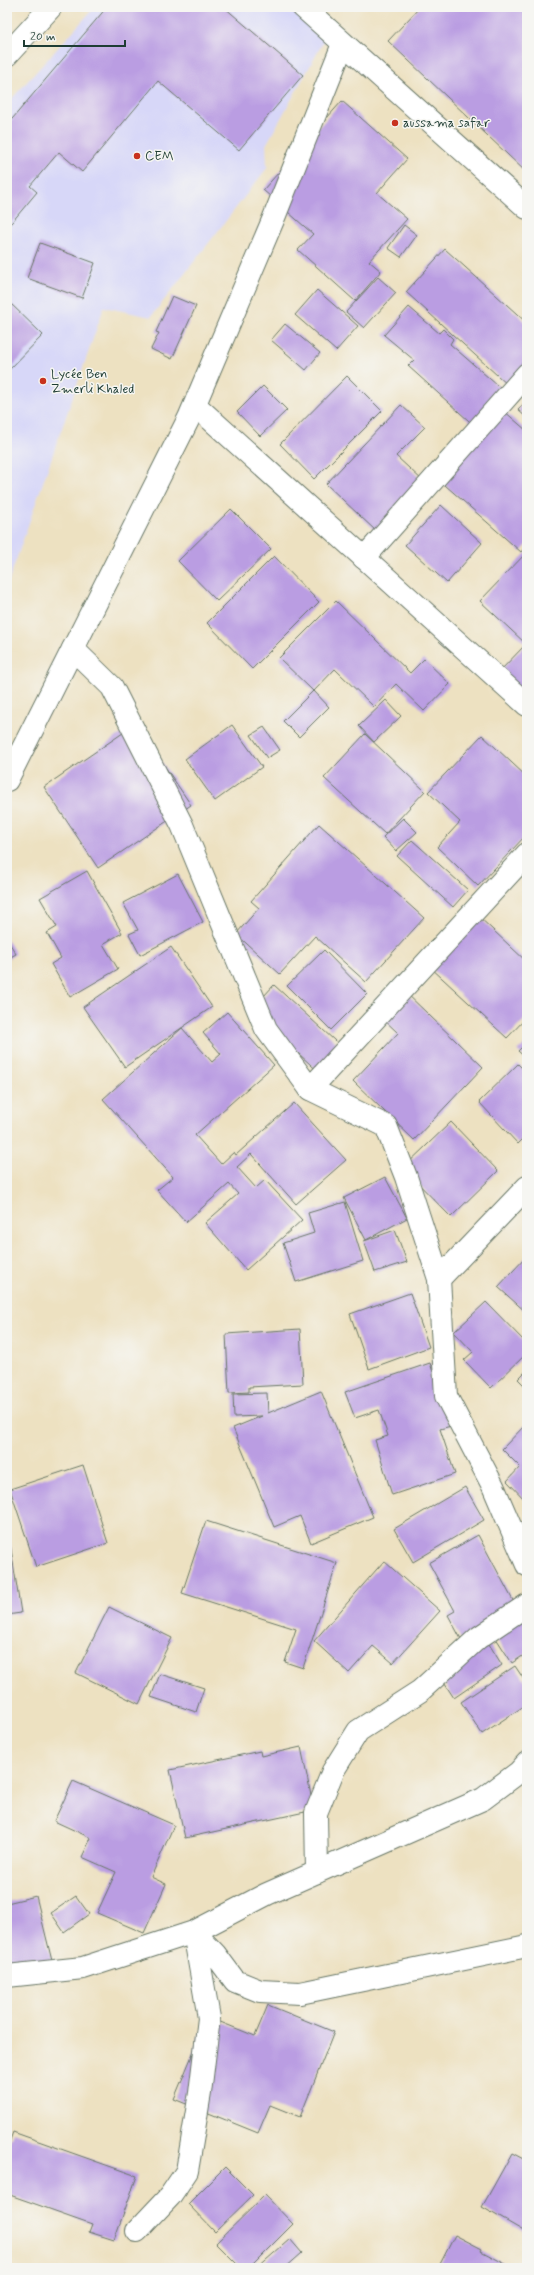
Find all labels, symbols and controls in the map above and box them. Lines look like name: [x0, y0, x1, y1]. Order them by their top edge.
scale bar: [24, 22, 125, 48]
text: 20 m: [30, 29, 56, 45]
place label: aussama safar: [403, 115, 491, 132]
marker: aussama safar: [390, 118, 400, 128]
place label: CEM: [145, 148, 174, 165]
marker: CEM: [132, 151, 142, 161]
place label: Lycée Ben Zmerli Khaled: [51, 366, 134, 398]
marker: Lycée Ben Zmerli Khaled: [38, 376, 48, 386]

